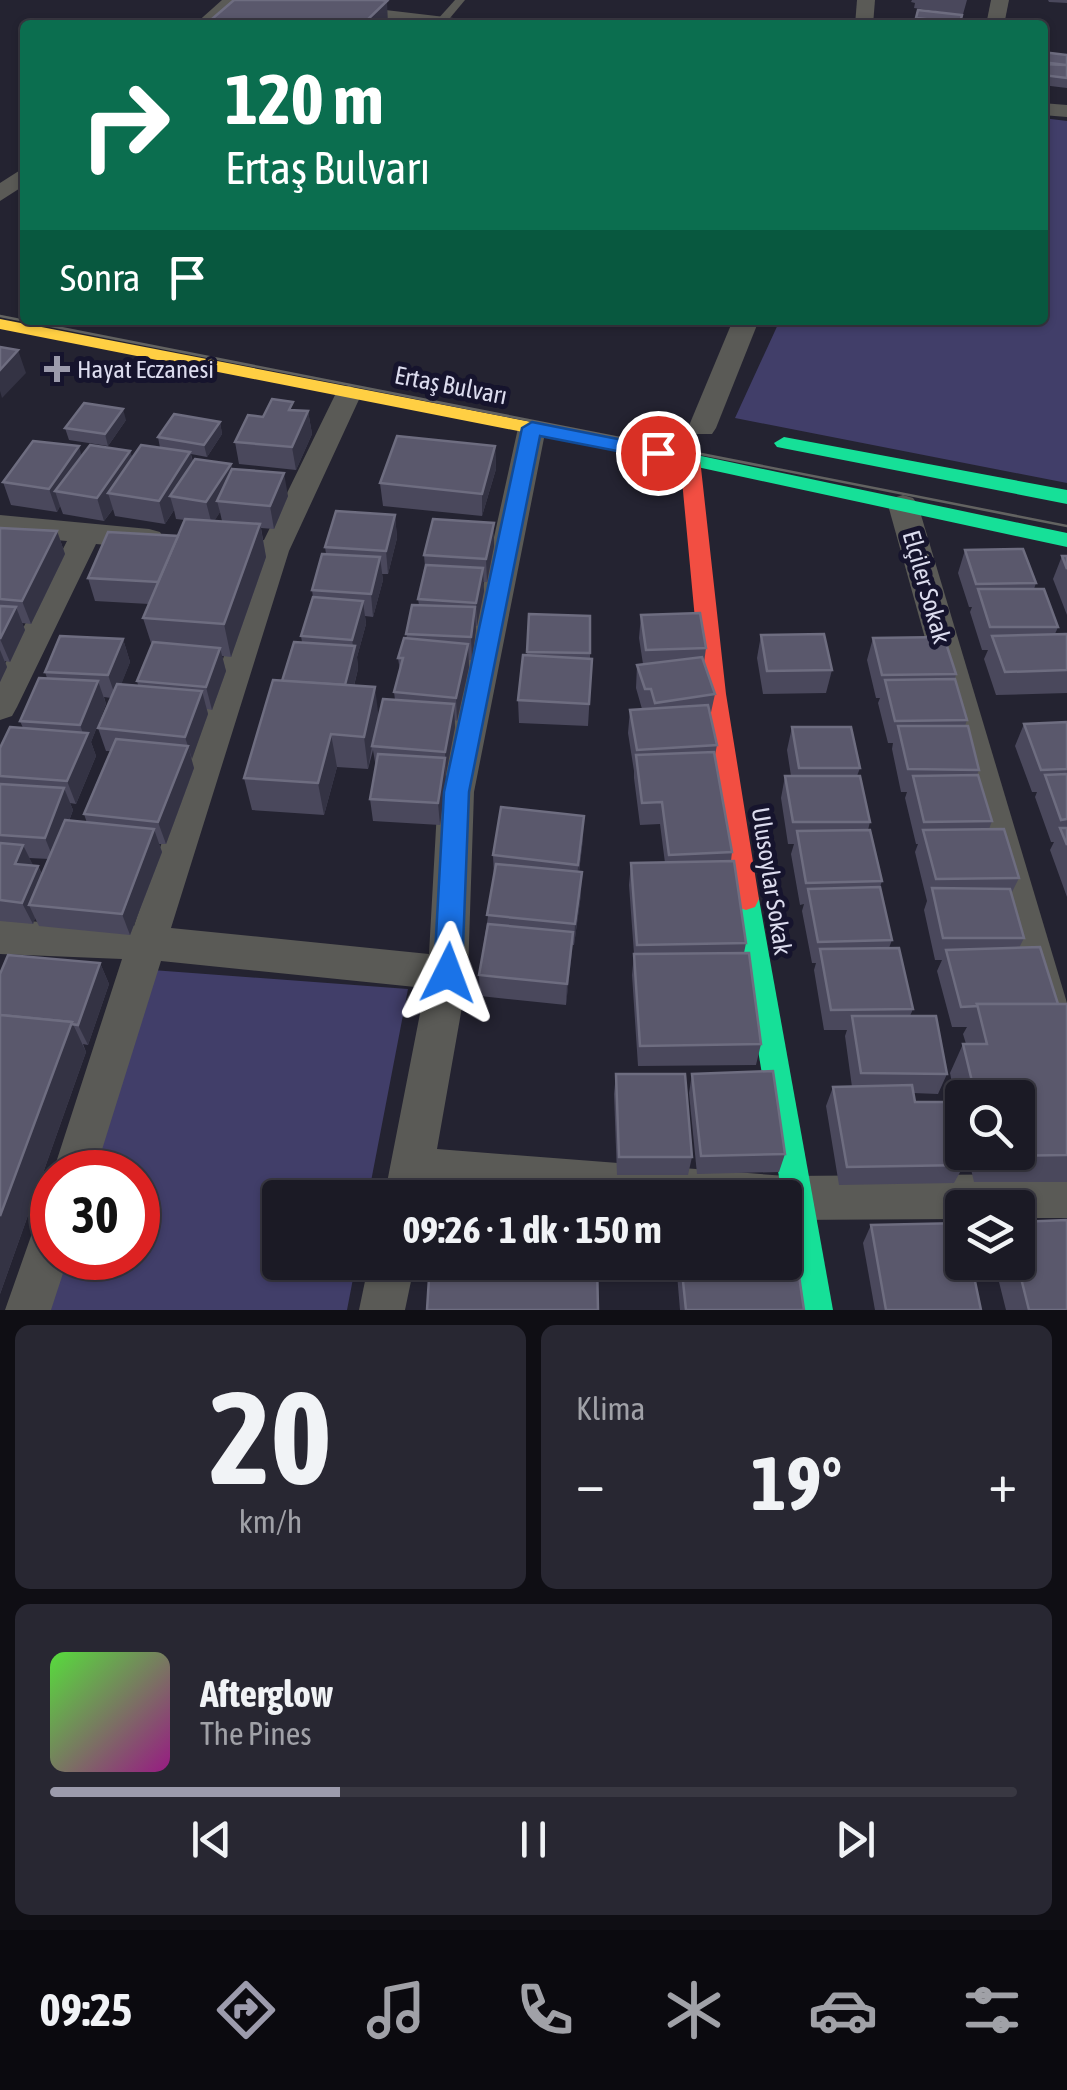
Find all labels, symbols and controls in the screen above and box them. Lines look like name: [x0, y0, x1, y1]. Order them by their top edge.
text: 120 m: [225, 59, 384, 139]
icon: right: [60, 60, 190, 190]
text: Ertaş Bulvarı: [225, 142, 430, 194]
icon: arrive: [160, 250, 215, 305]
text: Sonra: [60, 256, 140, 299]
place label: Hayat Eczanesi: [77, 355, 214, 383]
marker: Hayat Eczanesi: [46, 358, 68, 380]
street label: Ertaş Bulvarı: [392, 360, 510, 410]
pin: [616, 411, 701, 496]
icon: arrive: [631, 426, 686, 481]
street label: Elçiler Sokak: [897, 527, 957, 647]
street label: Ulusoylar Sokak: [747, 805, 797, 957]
position arrow: [396, 921, 500, 1025]
map controls: [945, 1080, 1035, 1280]
button: search: [945, 1080, 1035, 1170]
speed limit sign: 30: [30, 1150, 160, 1280]
button: layers: [945, 1190, 1035, 1280]
text: 09:26 · 1 dk · 150 m: [402, 1208, 662, 1251]
text: 20: [209, 1363, 332, 1512]
text: Klima: [576, 1390, 645, 1427]
text: 19°: [751, 1440, 842, 1526]
text: −: [576, 1451, 605, 1514]
text: +: [988, 1451, 1017, 1514]
text: km/h: [239, 1503, 302, 1540]
text: Afterglow: [200, 1672, 333, 1715]
text: The Pines: [200, 1715, 312, 1752]
icon: previous: [184, 1812, 239, 1867]
icon: pause: [506, 1812, 561, 1867]
icon: next: [828, 1812, 883, 1867]
icon: directions: [211, 1975, 281, 2045]
icon: music: [361, 1975, 431, 2045]
icon: phone: [510, 1975, 580, 2045]
icon: climate: [659, 1975, 729, 2045]
icon: car: [808, 1975, 878, 2045]
icon: filters: [957, 1975, 1027, 2045]
text: 09:25: [40, 1984, 132, 2036]

